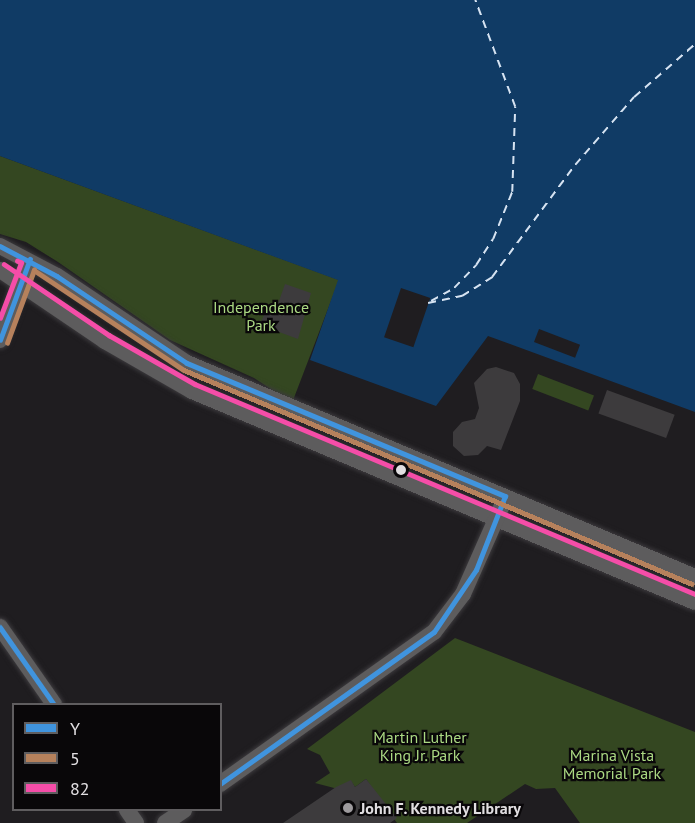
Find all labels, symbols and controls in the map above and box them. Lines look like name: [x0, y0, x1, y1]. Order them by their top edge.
park label: Independence Park: [213, 297, 309, 335]
unlabelled marker: [395, 464, 407, 476]
legend: [12, 703, 222, 811]
text: Y: [70, 717, 80, 740]
park label: Martin Luther King Jr. Park: [373, 727, 467, 765]
park label: Marina Vista Memorial Park: [563, 745, 661, 783]
text: 5: [70, 747, 80, 770]
text: 82: [70, 777, 90, 800]
place label: John F. Kennedy Library: [360, 798, 523, 818]
marker: John F. Kennedy Library: [341, 801, 355, 815]

